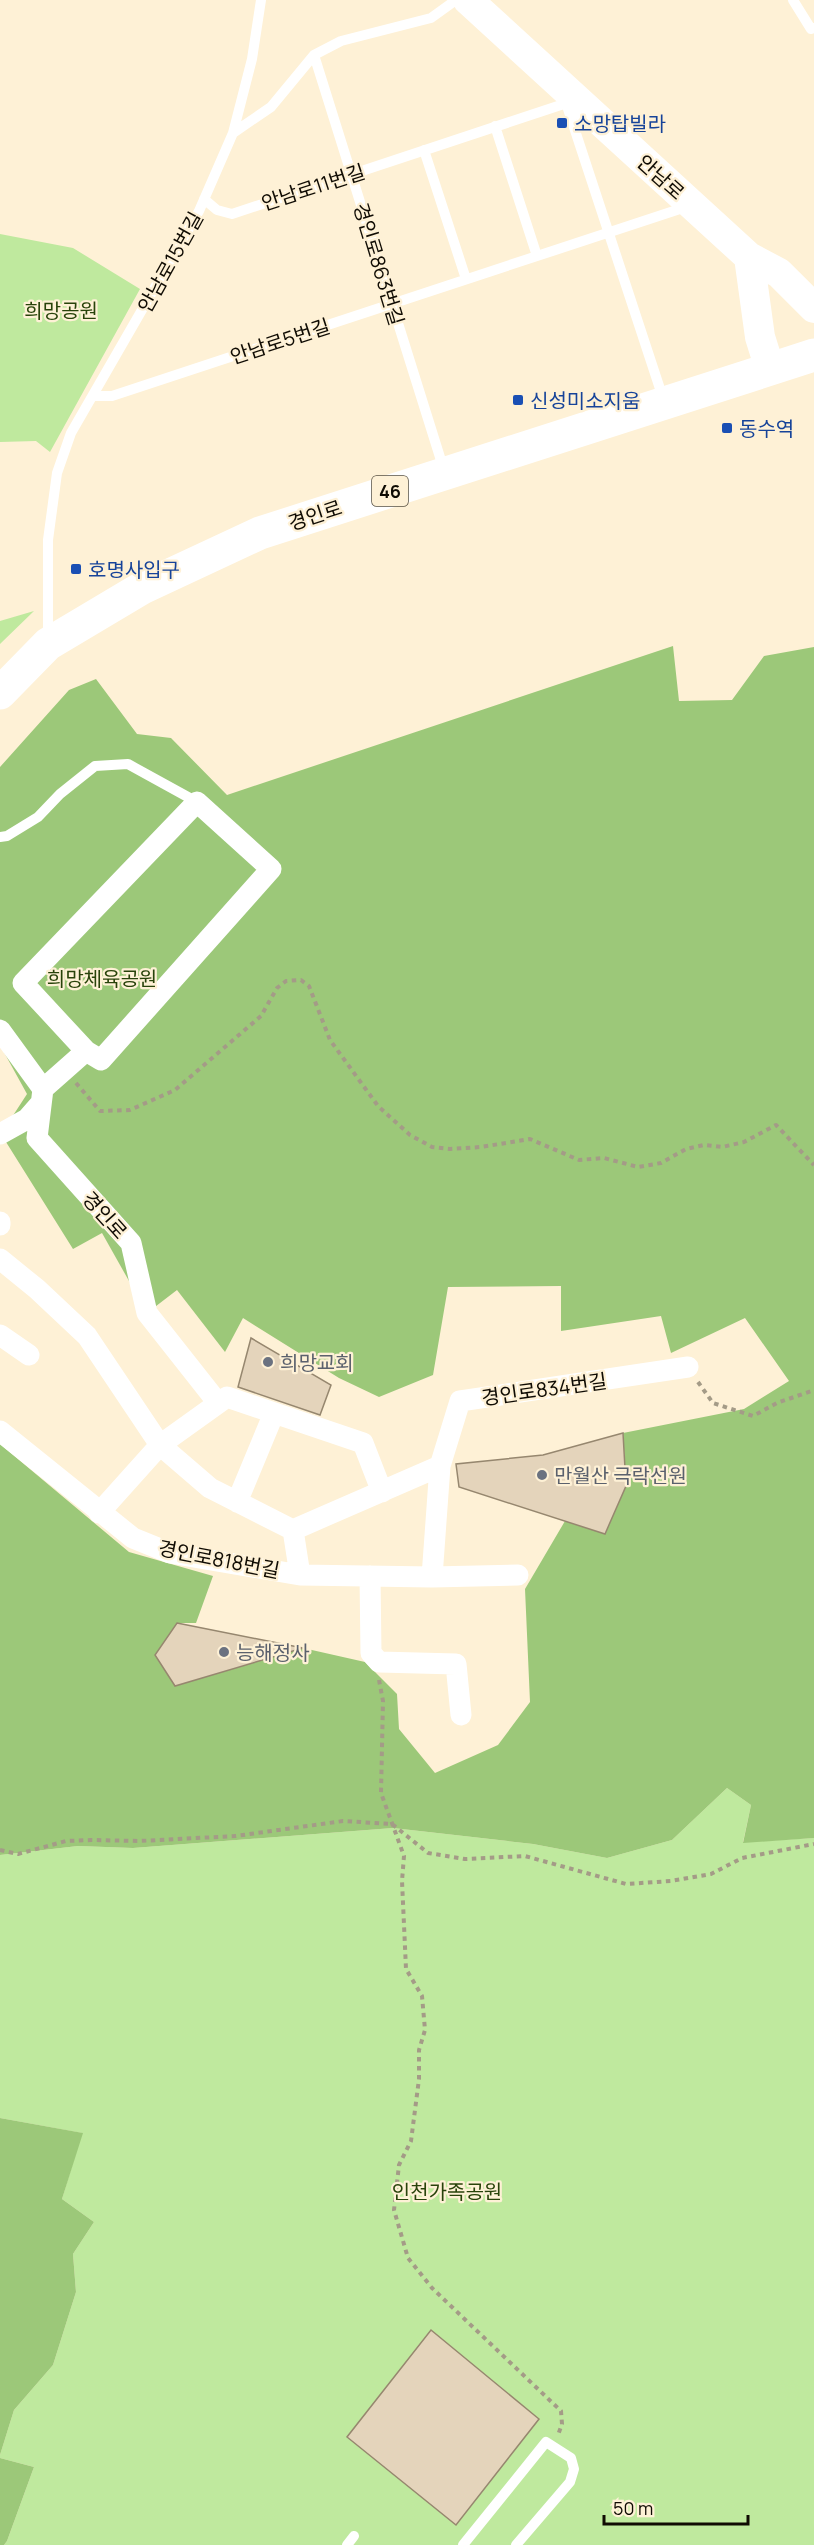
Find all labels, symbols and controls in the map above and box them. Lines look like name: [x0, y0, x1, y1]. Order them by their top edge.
place label: 소망탑빌라: [574, 110, 666, 137]
marker: 소망탑빌라: [555, 116, 569, 130]
street label: 안남로: [631, 148, 691, 206]
street label: 안남로11번길: [258, 158, 368, 216]
street label: 경인로863번길: [348, 199, 410, 329]
street label: 안남로15번길: [131, 207, 209, 317]
park label: 희망공원: [24, 297, 98, 324]
street label: 안남로5번길: [227, 312, 333, 370]
place label: 신성미소지움: [530, 387, 640, 414]
marker: 신성미소지움: [511, 393, 525, 407]
place label: 동수역: [739, 415, 794, 442]
marker: 동수역: [720, 421, 734, 435]
road number: 46: [372, 476, 408, 506]
street label: 경인로: [285, 494, 345, 536]
place label: 호명사입구: [88, 556, 180, 583]
marker: 호명사입구: [69, 562, 83, 576]
park label: 희망체육공원: [47, 965, 157, 992]
street label: 경인로: [76, 1185, 134, 1245]
place label: 희망교회: [280, 1349, 354, 1376]
marker: 희망교회: [261, 1355, 275, 1369]
street label: 경인로834번길: [480, 1367, 608, 1411]
place label: 만월산 극락선원: [554, 1462, 687, 1489]
marker: 만월산 극락선원: [535, 1468, 549, 1482]
street label: 경인로818번길: [156, 1534, 282, 1584]
place label: 능해정사: [236, 1639, 310, 1666]
marker: 능해정사: [217, 1645, 231, 1659]
park label: 인천가족공원: [392, 2178, 502, 2205]
scale bar: [604, 2488, 748, 2526]
text: 50 m: [613, 2496, 653, 2520]

